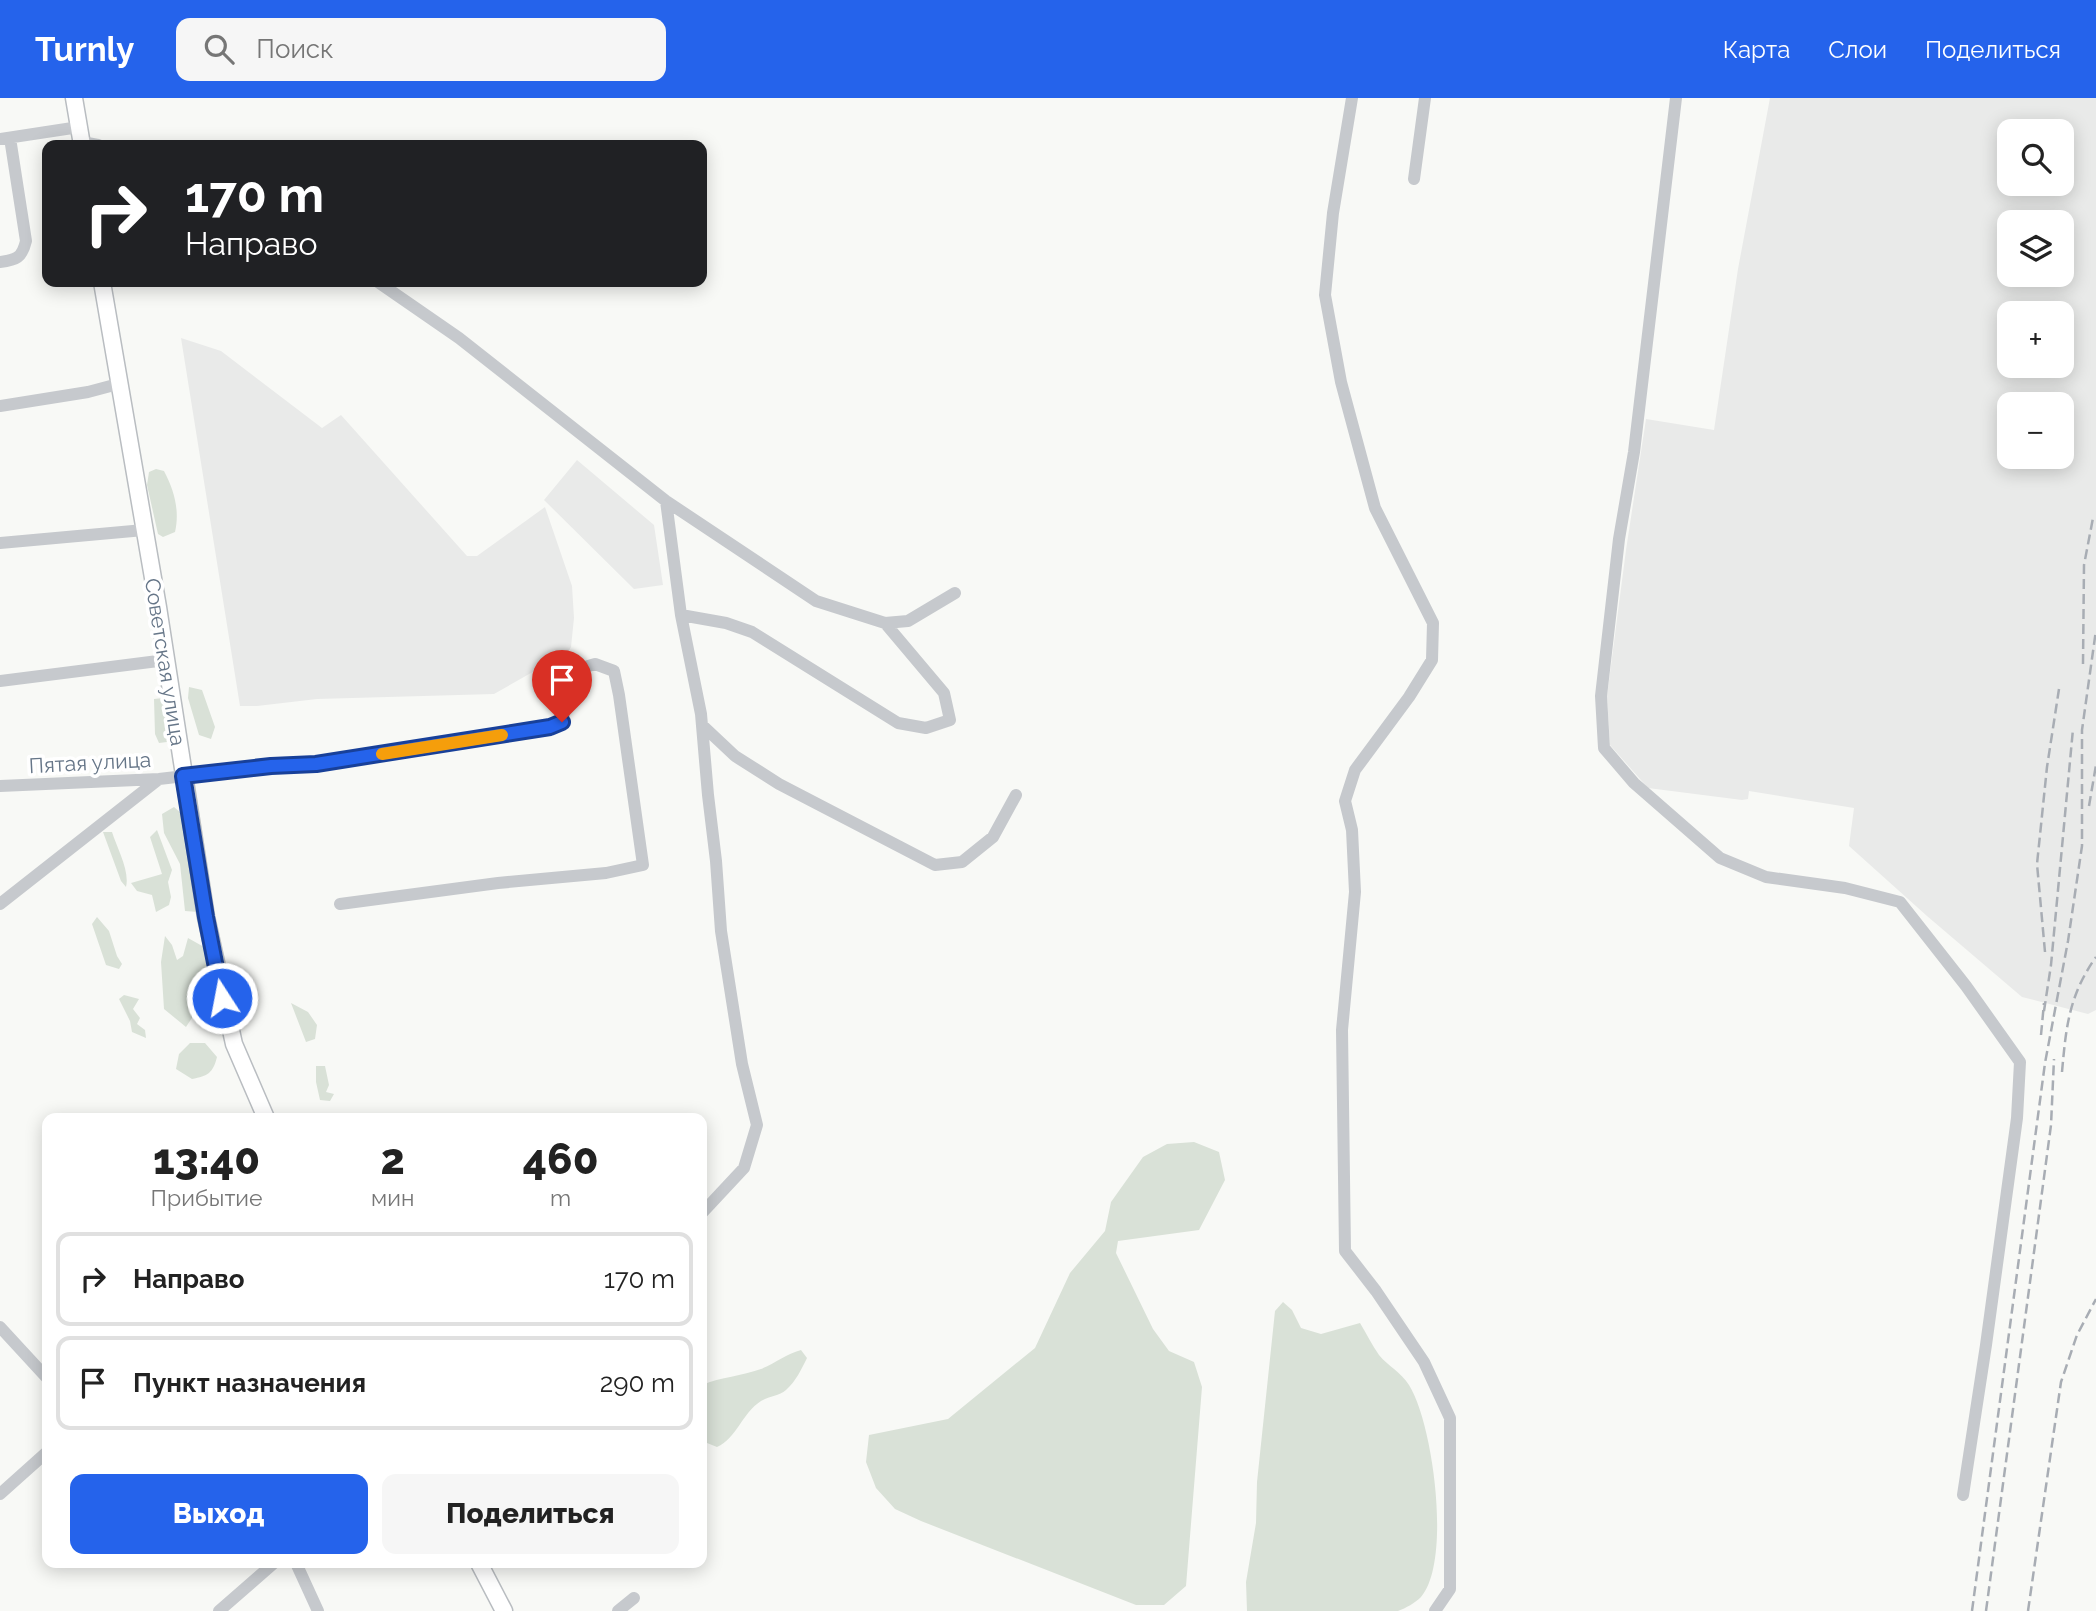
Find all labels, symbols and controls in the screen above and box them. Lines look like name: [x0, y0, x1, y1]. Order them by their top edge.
search box: [176, 18, 666, 81]
text: Turnly: [35, 30, 134, 69]
icon: search: [200, 30, 238, 68]
text: Поиск: [256, 34, 334, 64]
text: Карта: [1723, 35, 1790, 64]
text: Слои: [1828, 35, 1887, 64]
text: Поделиться: [1925, 35, 2061, 64]
map controls: [1997, 119, 2074, 469]
button: search: [1997, 119, 2074, 196]
text: 170 m: [185, 166, 324, 223]
icon: right: [70, 168, 161, 259]
button: layers: [1997, 210, 2074, 287]
text: Направо: [185, 225, 317, 262]
button: +: [1997, 301, 2074, 378]
button: −: [1997, 392, 2074, 469]
street label: Советская улица: [140, 576, 191, 748]
pin: [532, 650, 592, 722]
icon: arrive: [543, 661, 581, 699]
street label: Пятая улица: [28, 747, 152, 778]
position arrow: [185, 961, 259, 1035]
text: 13:40: [153, 1135, 260, 1184]
text: 2: [381, 1135, 405, 1184]
text: 460: [523, 1135, 598, 1184]
text: Прибытие: [151, 1184, 263, 1211]
text: мин: [371, 1184, 414, 1211]
text: m: [550, 1184, 571, 1211]
icon: right: [74, 1260, 112, 1298]
text: Направо: [133, 1264, 244, 1294]
text: 170 m: [604, 1264, 675, 1294]
icon: arrive: [74, 1364, 112, 1402]
text: Пункт назначения: [133, 1368, 366, 1398]
text: 290 m: [600, 1368, 675, 1398]
button: Выход: [70, 1474, 368, 1554]
button: Поделиться: [382, 1474, 679, 1554]

